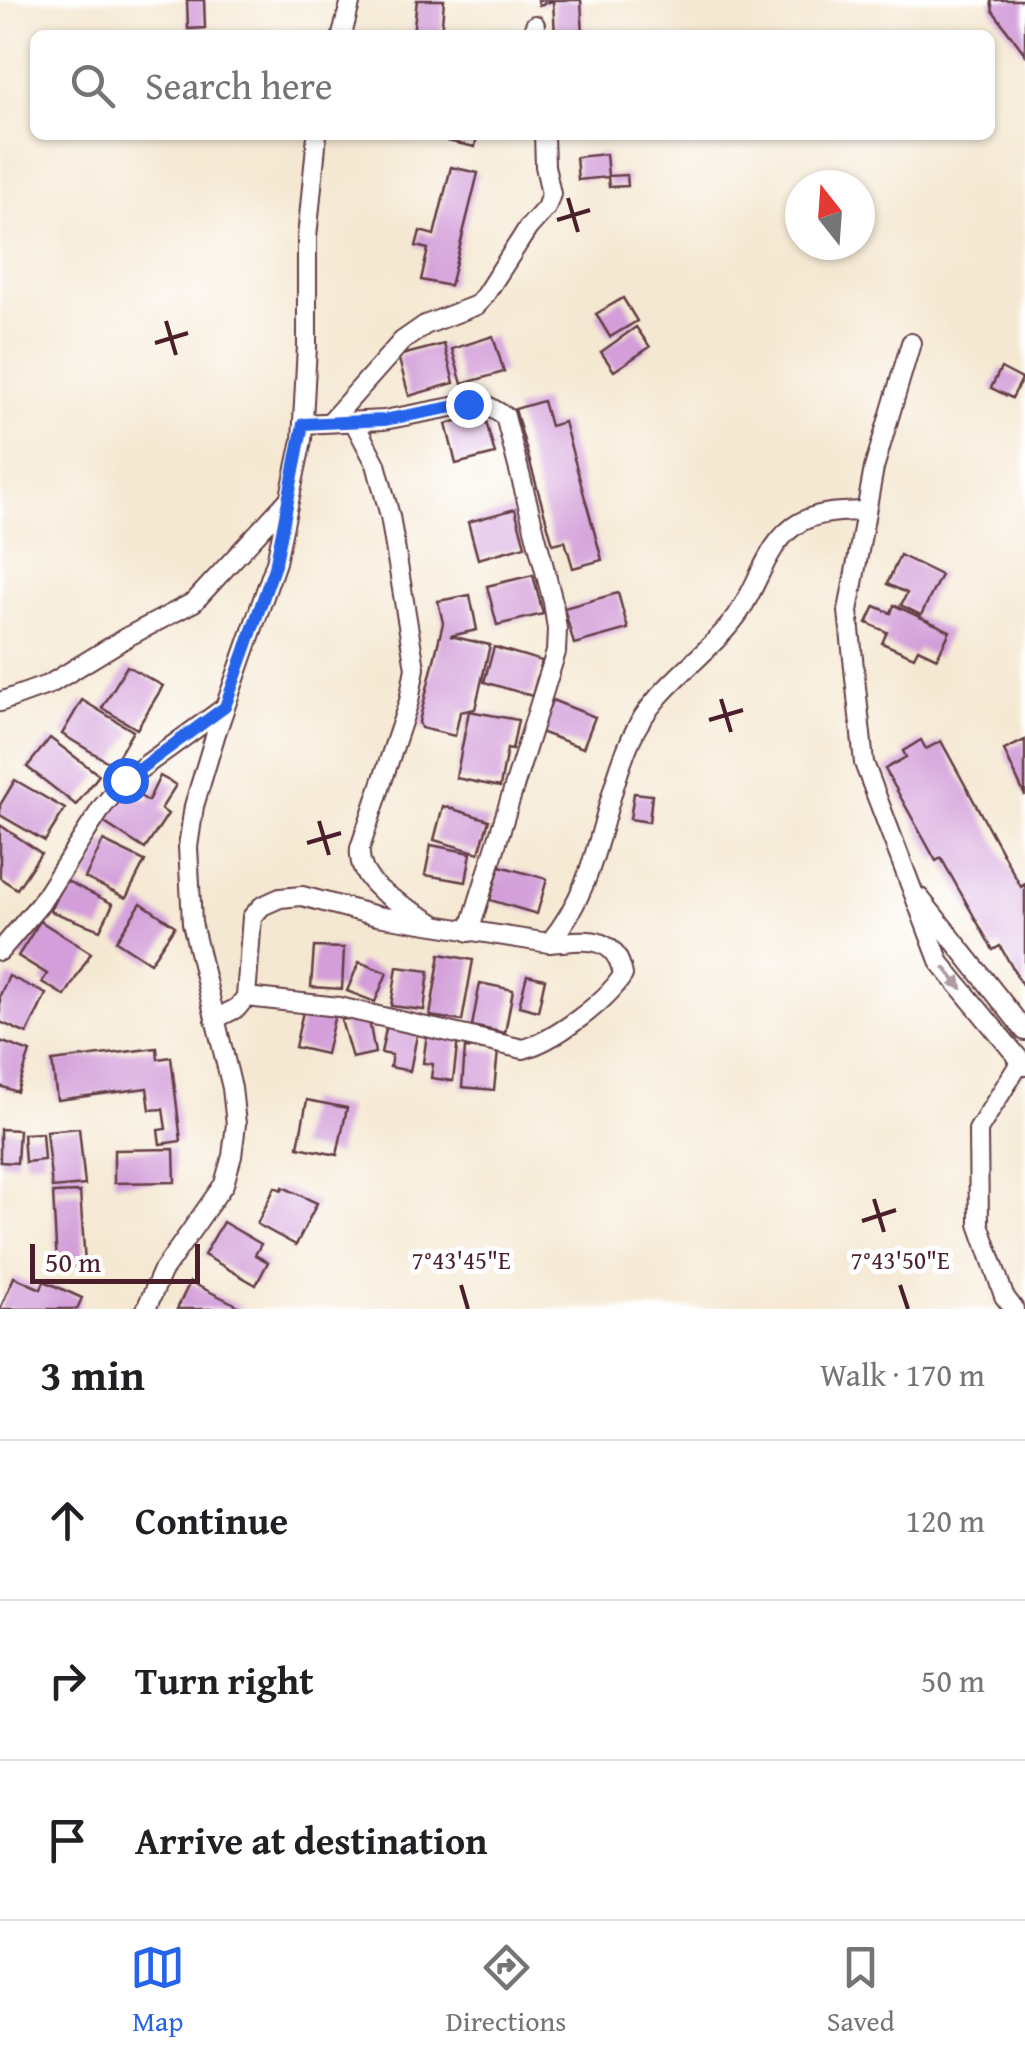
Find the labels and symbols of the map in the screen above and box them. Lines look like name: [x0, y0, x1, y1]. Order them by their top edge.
north arrow: [785, 170, 875, 260]
route end: [446, 382, 492, 428]
route start: [103, 758, 149, 804]
one-way arrow: [941, 966, 963, 991]
scale bar: [30, 1239, 200, 1284]
text: 7°43'45"E: [411, 1242, 511, 1278]
text: 7°43'50"E: [850, 1242, 950, 1278]

